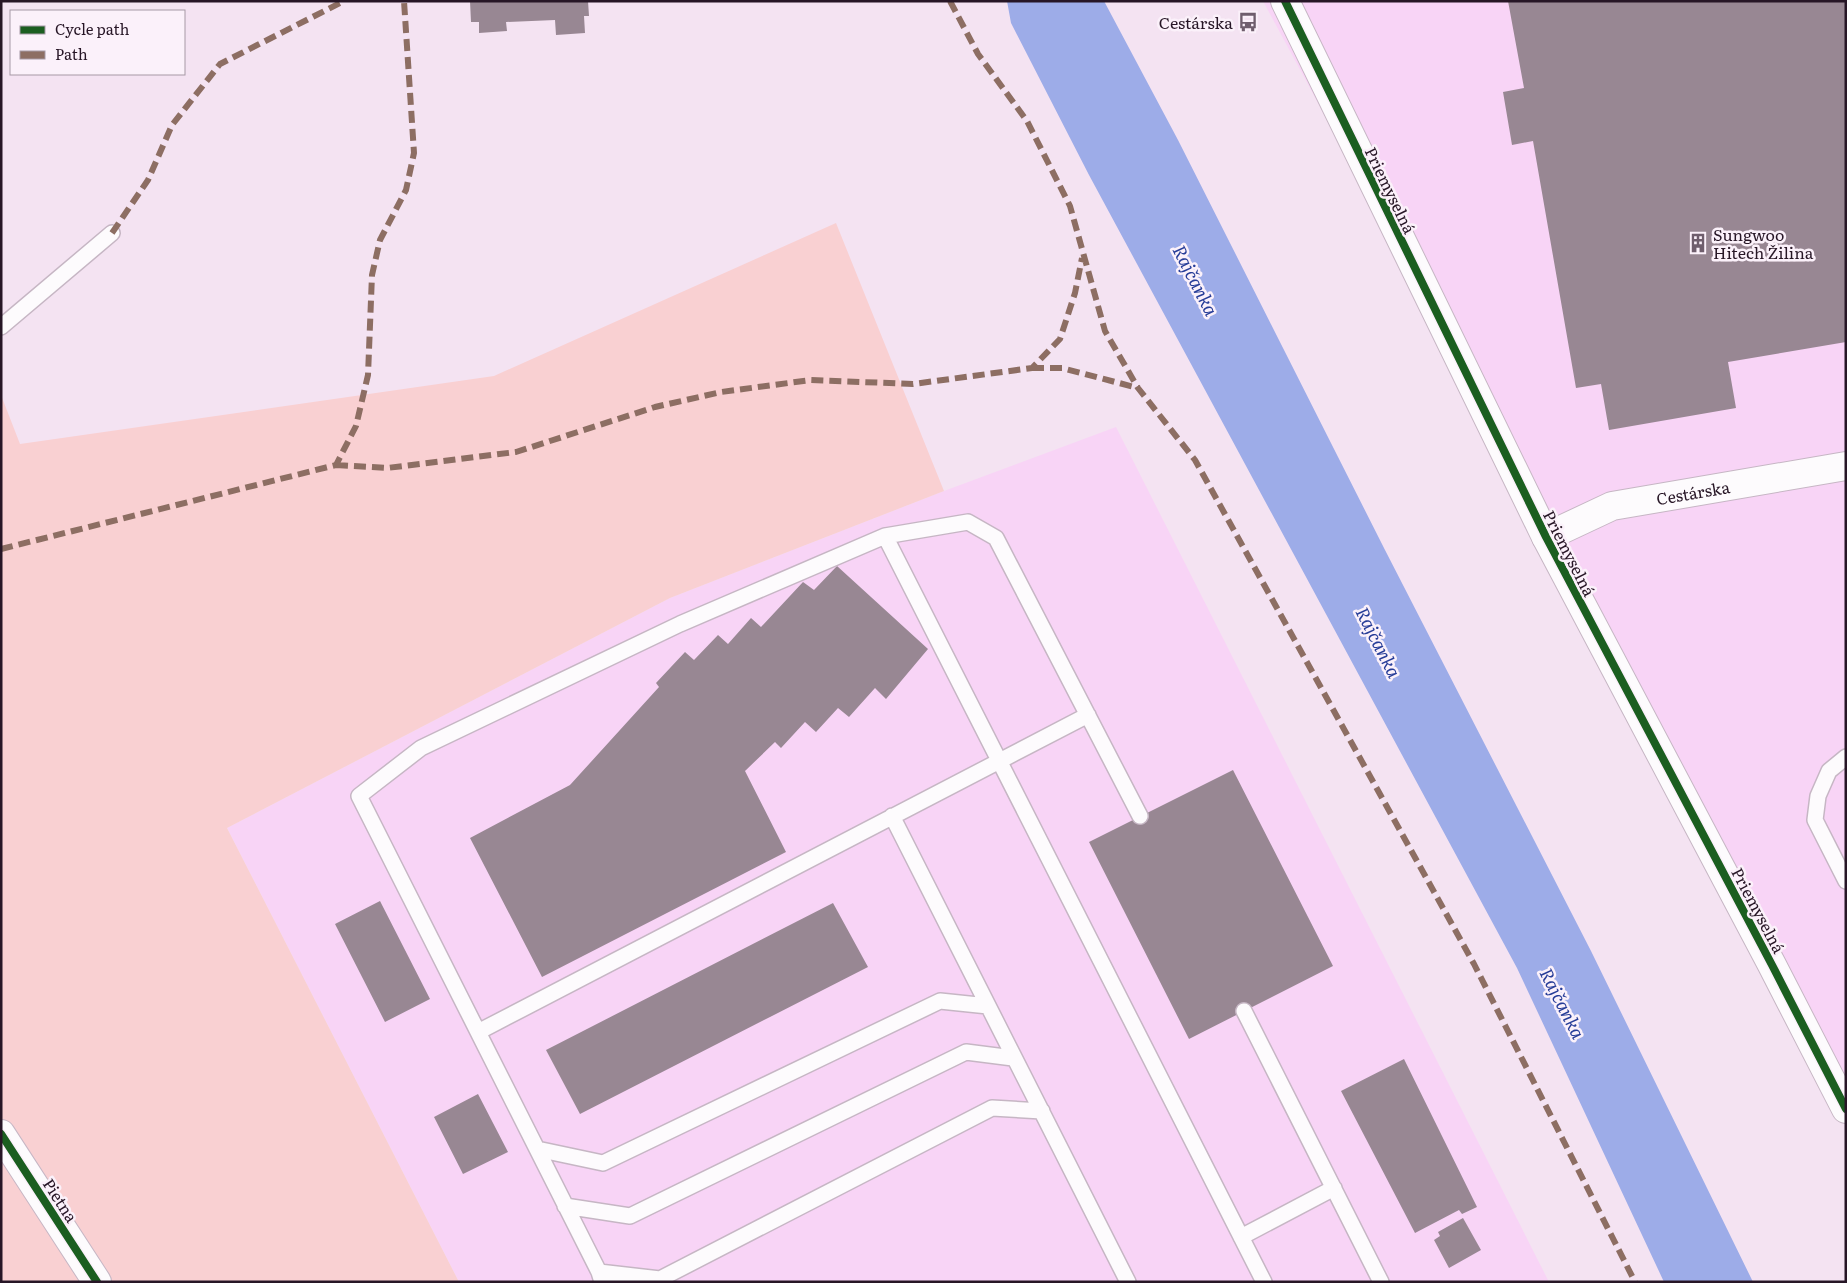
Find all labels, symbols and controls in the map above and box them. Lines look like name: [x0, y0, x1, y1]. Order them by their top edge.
legend: [10, 10, 185, 75]
place label: Cestárska: [1159, 10, 1233, 34]
bus stop icon: Cestárska: [1237, 11, 1259, 33]
text: Cycle path: [55, 17, 130, 40]
text: Path: [55, 42, 88, 65]
street label: Priemyselná: [1360, 143, 1423, 238]
place label: Sungwoo Hitech Žilina: [1713, 222, 1814, 264]
building icon: Sungwoo Hitech Žilina: [1687, 232, 1709, 254]
water label: Rajčanka: [1167, 240, 1226, 321]
street label: Cestárska: [1654, 474, 1732, 510]
street label: Priemyselná: [1538, 506, 1602, 601]
water label: Rajčanka: [1350, 602, 1409, 683]
street label: Priemyselná: [1726, 863, 1792, 957]
water label: Rajčanka: [1534, 963, 1593, 1044]
street label: Pietna: [38, 1173, 84, 1227]

